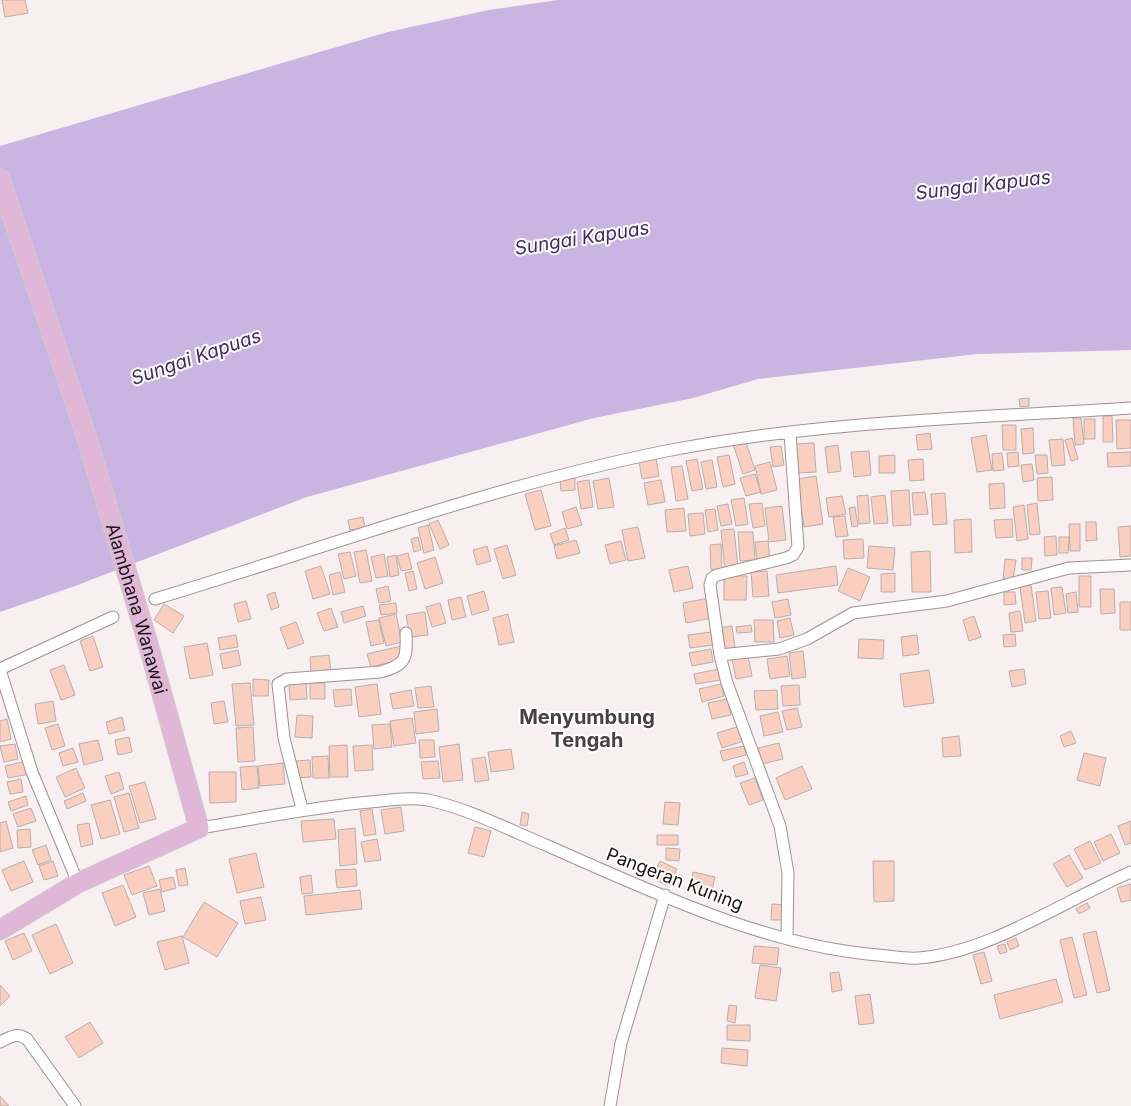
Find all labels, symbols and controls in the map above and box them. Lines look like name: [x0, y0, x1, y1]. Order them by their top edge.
water label: Sungai Kapuas: [914, 165, 1052, 205]
water label: Sungai Kapuas: [513, 216, 651, 260]
water label: Sungai Kapuas: [128, 324, 264, 390]
street label: Alambhana Wanawai: [102, 521, 172, 696]
district label: Menyumbung Tengah: [519, 705, 655, 752]
street label: Pangeran Kuning: [603, 843, 747, 915]

